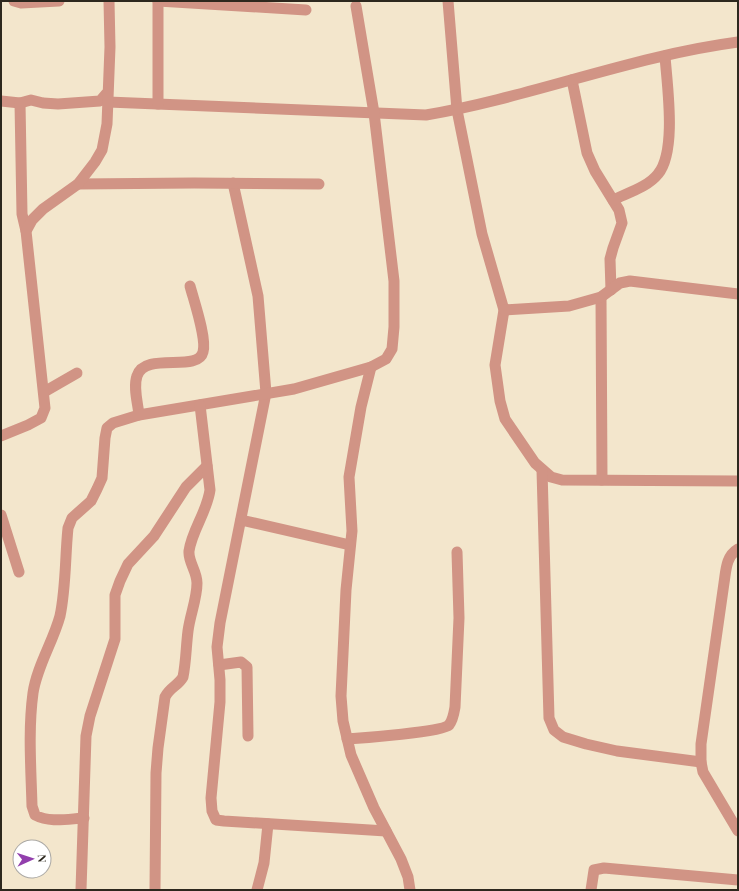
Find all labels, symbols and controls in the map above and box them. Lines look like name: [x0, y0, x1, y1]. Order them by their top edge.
north arrow: [12, 839, 52, 879]
text: N: [35, 854, 50, 863]

